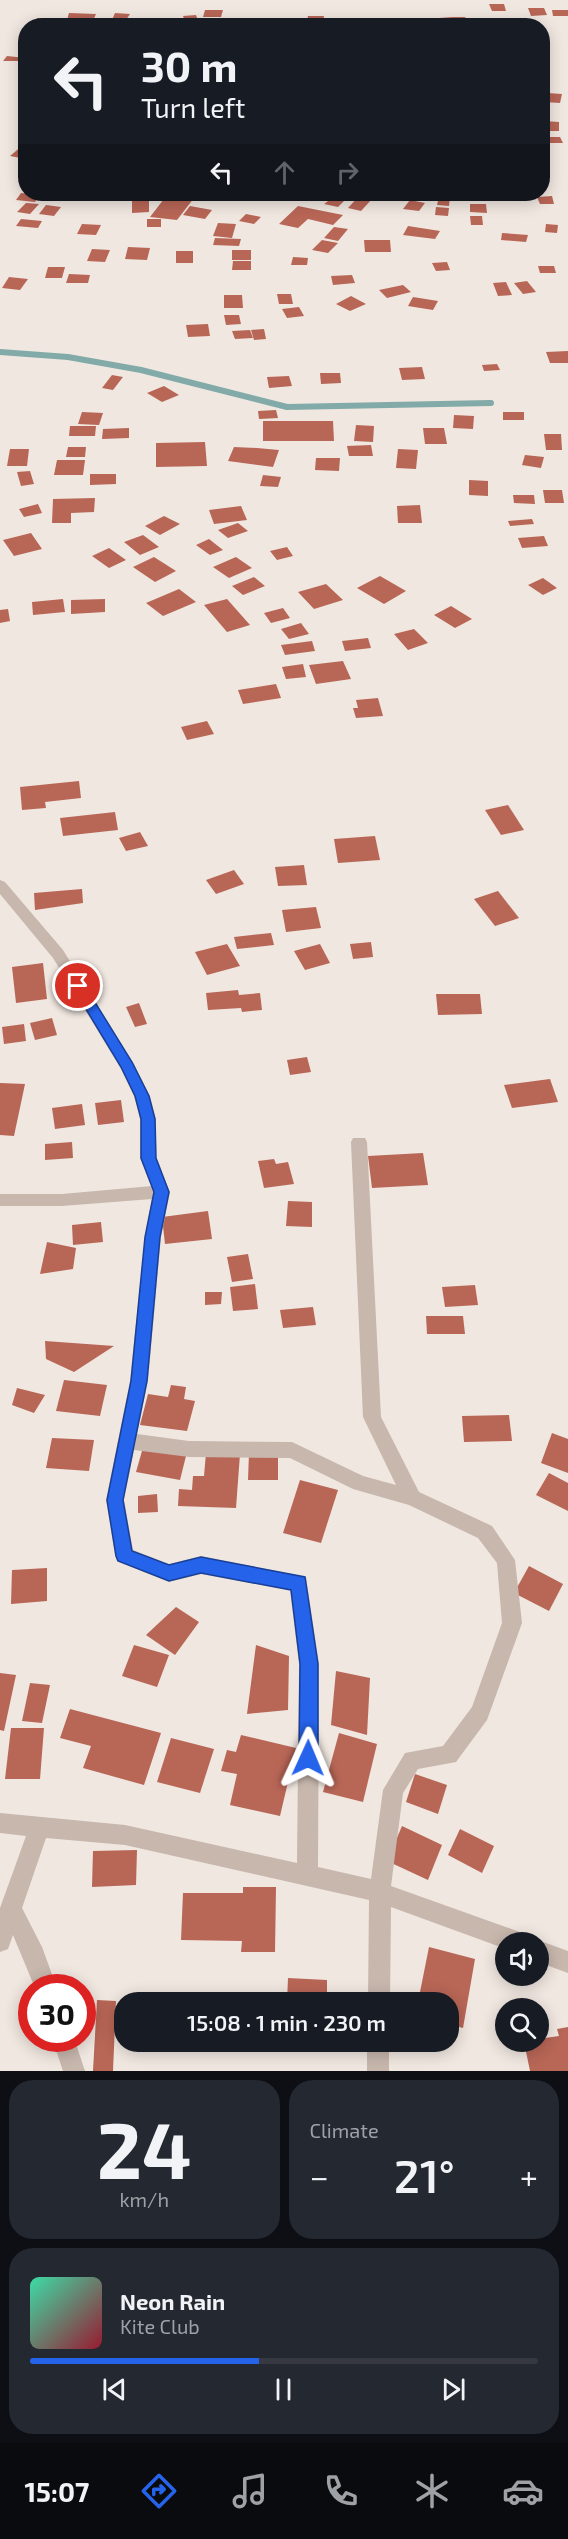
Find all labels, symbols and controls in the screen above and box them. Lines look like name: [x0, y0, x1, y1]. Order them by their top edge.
text: 30 m: [141, 40, 237, 90]
icon: left: [42, 42, 120, 120]
text: Turn left: [141, 91, 245, 123]
icon: left: [205, 156, 238, 189]
icon: ahead: [268, 156, 301, 189]
icon: right: [331, 156, 364, 189]
pin: [52, 960, 103, 1011]
icon: arrive: [61, 969, 94, 1002]
position arrow: [276, 1726, 340, 1790]
map controls: [495, 1932, 549, 2052]
button: sound: [495, 1932, 549, 1986]
speed limit sign: 30: [18, 1974, 96, 2052]
button: search: [495, 1998, 549, 2052]
text: 15:08 · 1 min · 230 m: [187, 2009, 386, 2035]
text: 24: [97, 2101, 192, 2195]
text: Climate: [310, 2118, 379, 2142]
text: 21°: [394, 2148, 455, 2202]
text: −: [310, 2156, 329, 2196]
text: +: [520, 2156, 538, 2196]
text: km/h: [119, 2187, 169, 2211]
text: Neon Rain: [120, 2288, 225, 2314]
text: Kite Club: [120, 2314, 200, 2338]
icon: previous: [98, 2373, 131, 2406]
icon: pause: [267, 2373, 300, 2406]
icon: next: [437, 2373, 470, 2406]
icon: directions: [138, 2470, 180, 2512]
icon: music: [229, 2470, 271, 2512]
icon: phone: [320, 2470, 362, 2512]
icon: climate: [411, 2470, 453, 2512]
icon: car: [502, 2470, 544, 2512]
text: 15:07: [24, 2475, 89, 2507]

